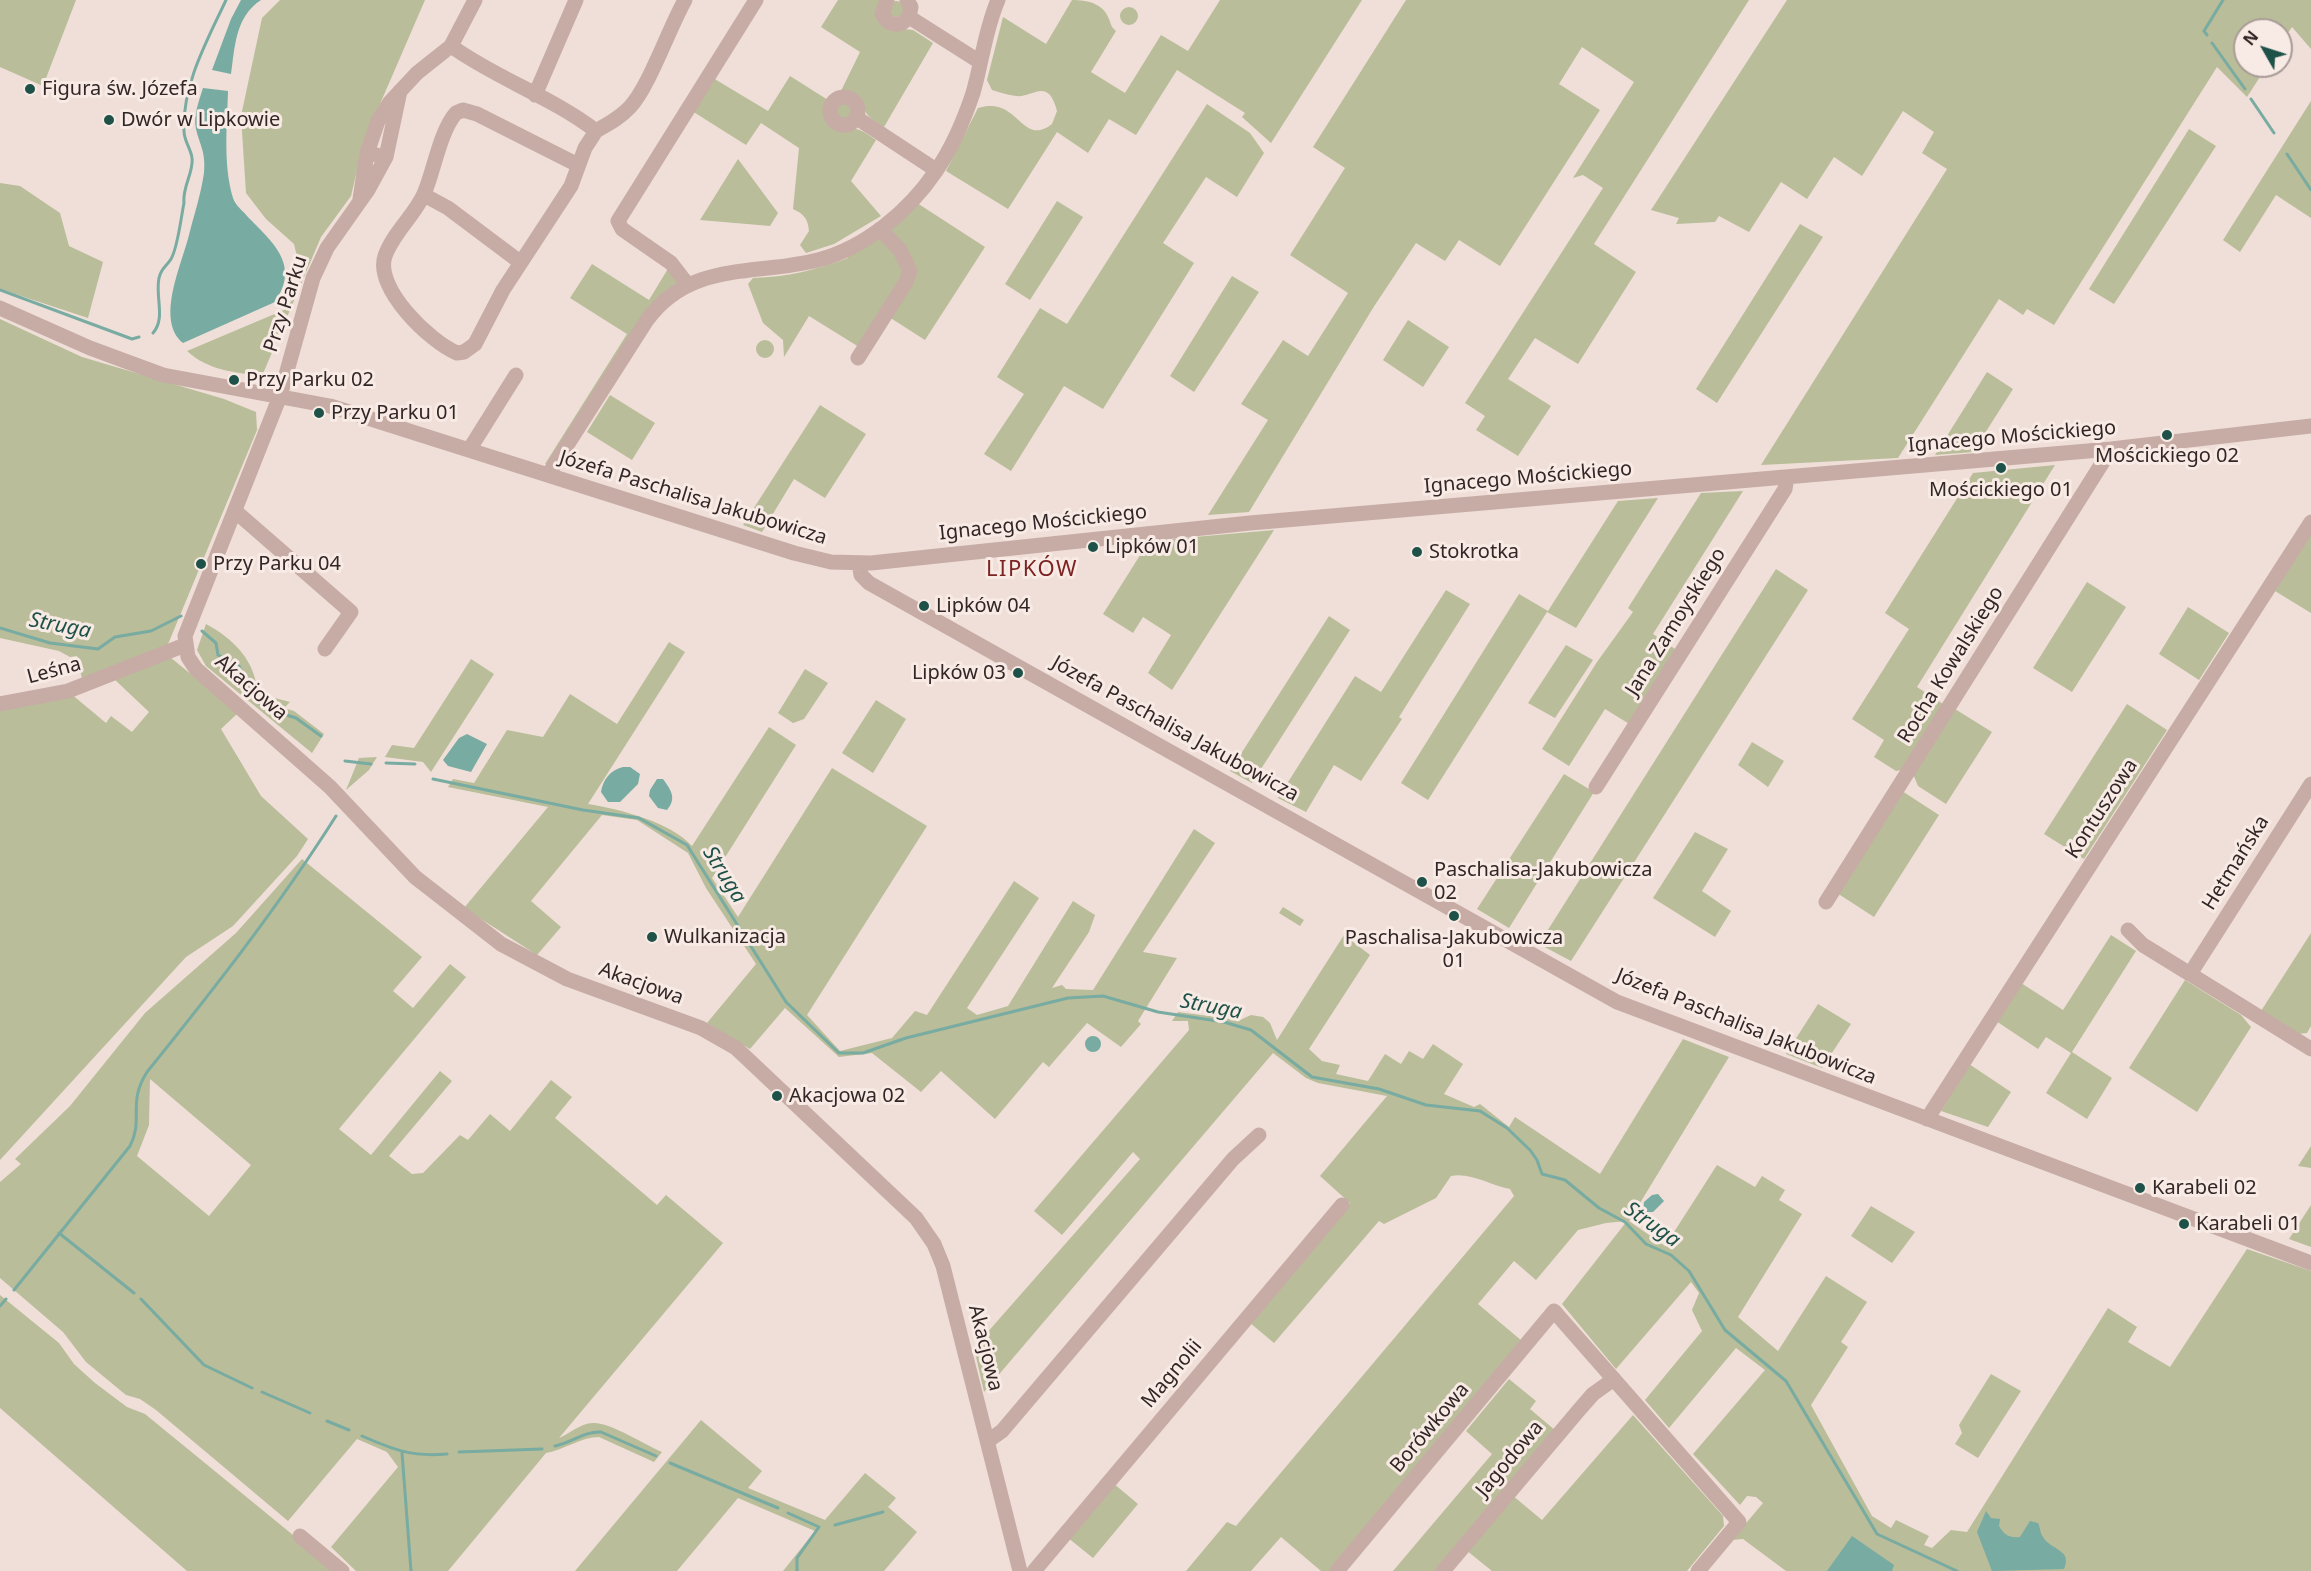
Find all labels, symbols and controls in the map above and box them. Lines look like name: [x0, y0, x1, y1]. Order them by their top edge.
north arrow: [2233, 18, 2293, 78]
text: N: [2238, 26, 2263, 50]
place label: Figura św. Józefa: [42, 77, 198, 101]
marker: Figura św. Józefa: [23, 82, 37, 96]
place label: Dwór w Lipkowie: [121, 108, 280, 132]
marker: Dwór w Lipkowie: [102, 113, 116, 127]
street label: Przy Parku: [259, 253, 313, 355]
place label: Przy Parku 02: [246, 368, 374, 392]
marker: Przy Parku 02: [227, 373, 241, 387]
place label: Przy Parku 01: [331, 401, 459, 425]
marker: Przy Parku 01: [312, 406, 326, 420]
street label: Ignacego Mościckiego: [1907, 416, 2117, 458]
marker: Mościckiego 02: [2160, 428, 2174, 442]
place label: Mościckiego 02: [2095, 444, 2239, 468]
street label: Józefa Paschalisa Jakubowicza: [556, 446, 830, 550]
street label: Ignacego Mościckiego: [1423, 457, 1633, 499]
marker: Mościckiego 01: [1994, 461, 2008, 475]
place label: Mościckiego 01: [1929, 478, 2073, 502]
street label: Ignacego Mościckiego: [938, 500, 1148, 546]
place label: Lipków 01: [1105, 535, 1199, 559]
marker: Lipków 01: [1086, 540, 1100, 554]
place label: Stokrotka: [1429, 540, 1519, 564]
street label: Jana Zamoyskiego: [1621, 544, 1731, 700]
marker: Stokrotka: [1410, 545, 1424, 559]
place label: Przy Parku 04: [213, 552, 341, 576]
marker: Przy Parku 04: [194, 557, 208, 571]
district label: LIPKÓW: [986, 557, 1078, 583]
street label: Rocha Kowalskiego: [1893, 582, 2009, 748]
place label: Lipków 04: [936, 594, 1030, 618]
marker: Lipków 04: [917, 599, 931, 613]
water label: Struga: [27, 608, 93, 644]
street label: Akacjowa: [210, 650, 292, 726]
street label: Józefa Paschalisa Jakubowicza: [1047, 651, 1303, 807]
street label: Leśna: [24, 652, 84, 690]
place label: Lipków 03: [912, 661, 1006, 685]
marker: Lipków 03: [1011, 666, 1025, 680]
street label: Kontuszowa: [2061, 755, 2143, 863]
street label: Hetmańska: [2197, 811, 2275, 915]
water label: Struga: [697, 842, 751, 908]
place label: Paschalisa-Jakubowicza 02: [1434, 858, 1652, 905]
marker: Paschalisa-Jakubowicza 02: [1415, 875, 1429, 889]
marker: Paschalisa-Jakubowicza 01: [1447, 909, 1461, 923]
place label: Wulkanizacja: [664, 925, 786, 949]
place label: Paschalisa-Jakubowicza 01: [1345, 926, 1563, 973]
marker: Wulkanizacja: [645, 930, 659, 944]
street label: Akacjowa: [596, 958, 686, 1010]
street label: Józefa Paschalisa Jakubowicza: [1612, 964, 1880, 1090]
water label: Struga: [1178, 989, 1244, 1025]
place label: Akacjowa 02: [789, 1084, 905, 1108]
marker: Akacjowa 02: [770, 1089, 784, 1103]
place label: Karabeli 02: [2152, 1176, 2257, 1200]
marker: Karabeli 02: [2133, 1181, 2147, 1195]
water label: Struga: [1619, 1197, 1685, 1253]
place label: Karabeli 01: [2196, 1212, 2301, 1236]
marker: Karabeli 01: [2177, 1217, 2191, 1231]
street label: Akacjowa: [963, 1302, 1007, 1394]
street label: Magnolii: [1137, 1335, 1207, 1413]
street label: Borówkowa: [1386, 1378, 1474, 1478]
street label: Jagodowa: [1471, 1416, 1549, 1502]

